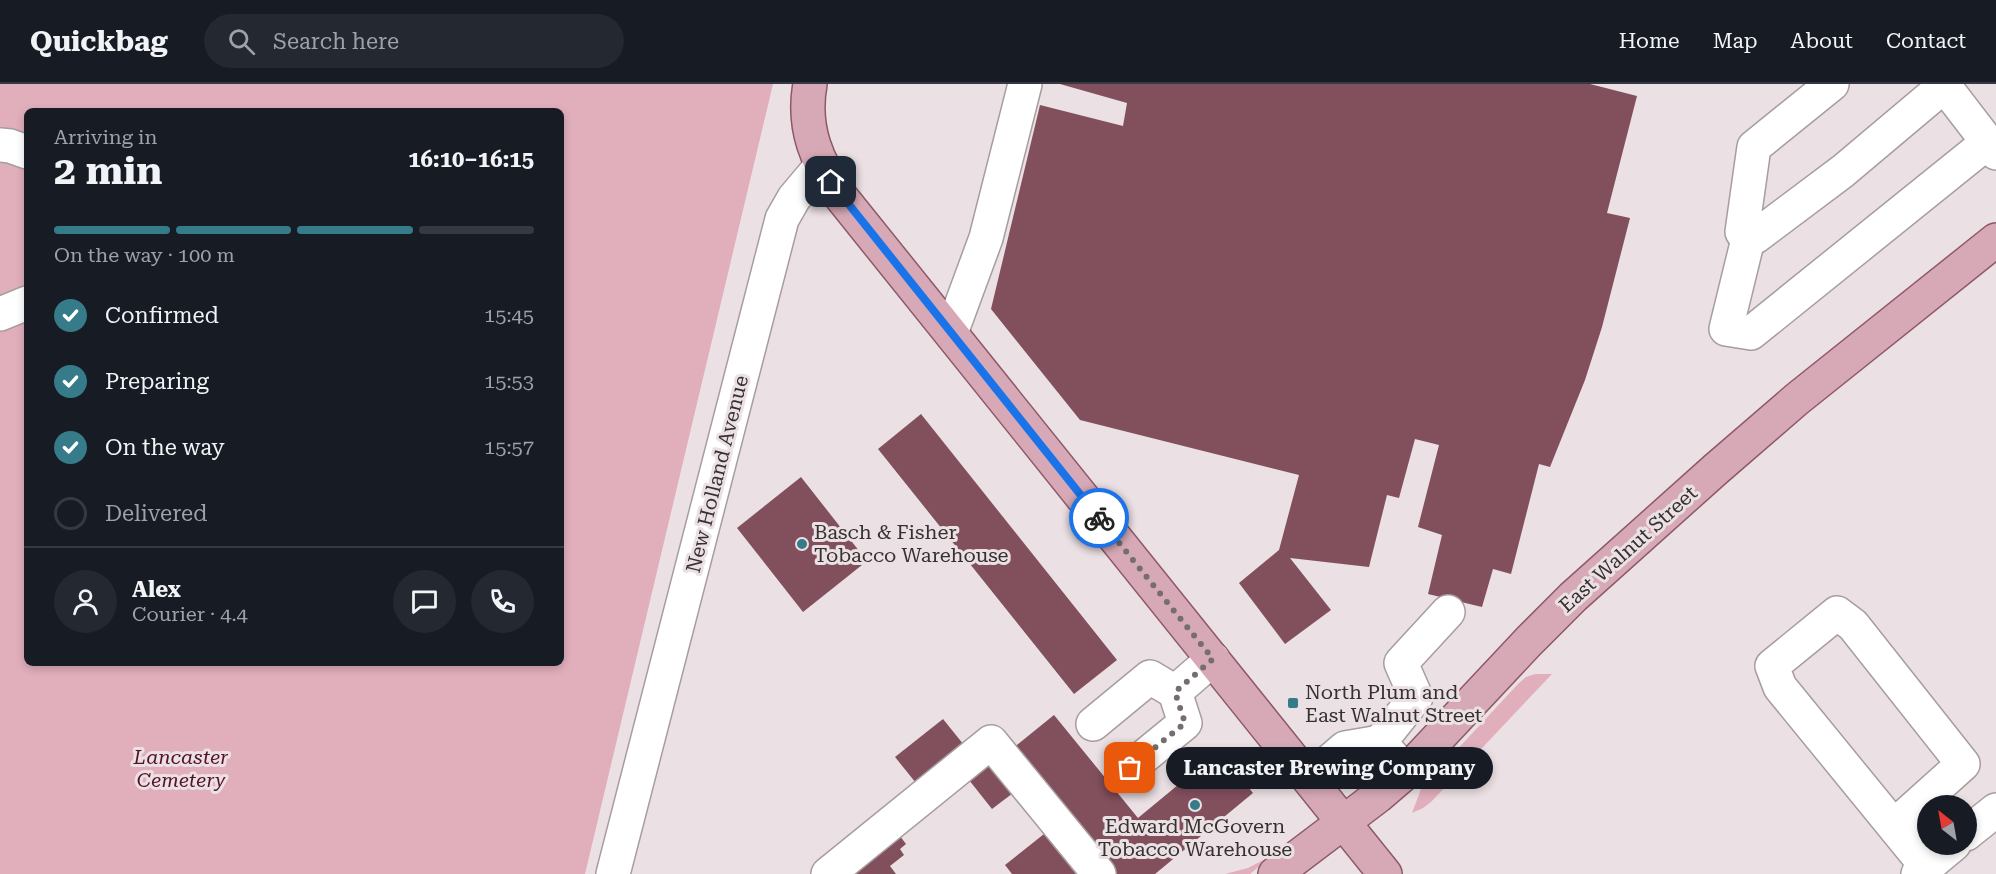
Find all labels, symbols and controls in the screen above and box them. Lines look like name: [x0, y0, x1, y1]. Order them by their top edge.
search box: [204, 14, 624, 68]
text: Quickbag: [30, 25, 168, 58]
icon: search: [225, 25, 258, 58]
text: Search here: [273, 29, 399, 54]
text: Home: [1619, 29, 1680, 53]
text: Map: [1713, 29, 1758, 53]
text: About: [1791, 29, 1853, 53]
text: Contact: [1886, 29, 1966, 53]
text: Arriving in: [54, 125, 157, 149]
text: 16:10–16:15: [408, 147, 534, 172]
text: 2 min: [54, 148, 162, 194]
pin: [805, 156, 856, 207]
icon: home: [814, 165, 847, 198]
text: On the way · 100 m: [54, 243, 235, 267]
icon: check: [54, 299, 87, 332]
text: Confirmed: [105, 303, 219, 328]
text: 15:45: [484, 303, 534, 327]
icon: check: [54, 365, 87, 398]
text: Preparing: [105, 369, 209, 394]
text: 15:53: [484, 369, 534, 393]
street label: New Holland Avenue: [681, 373, 753, 575]
icon: check: [54, 431, 87, 464]
text: On the way: [105, 435, 225, 460]
text: 15:57: [484, 435, 534, 459]
street label: East Walnut Street: [1554, 480, 1702, 617]
courier: [1069, 488, 1129, 548]
text: Delivered: [105, 501, 207, 526]
icon: bike: [1083, 502, 1116, 535]
place label: Basch & Fisher Tobacco Warehouse: [814, 520, 1009, 567]
marker: Basch & Fisher Tobacco Warehouse: [795, 537, 809, 551]
button: person: [54, 570, 117, 633]
button: chat: [393, 570, 456, 633]
button: phone: [471, 570, 534, 633]
text: Alex: [132, 577, 181, 602]
text: Courier · 4.4: [132, 602, 248, 626]
place label: North Plum and East Walnut Street: [1305, 680, 1483, 727]
marker: North Plum and East Walnut Street: [1286, 696, 1300, 710]
pin: [1104, 742, 1155, 793]
park label: Lancaster Cemetery: [133, 745, 229, 792]
callout: Lancaster Brewing Company: [1166, 747, 1493, 789]
icon: bag: [1113, 751, 1146, 784]
text: Lancaster Brewing Company: [1184, 756, 1475, 780]
north arrow: [1917, 795, 1977, 855]
map controls: [1917, 795, 1977, 855]
marker: Edward McGovern Tobacco Warehouse: [1188, 798, 1202, 812]
place label: Edward McGovern Tobacco Warehouse: [1098, 814, 1292, 861]

